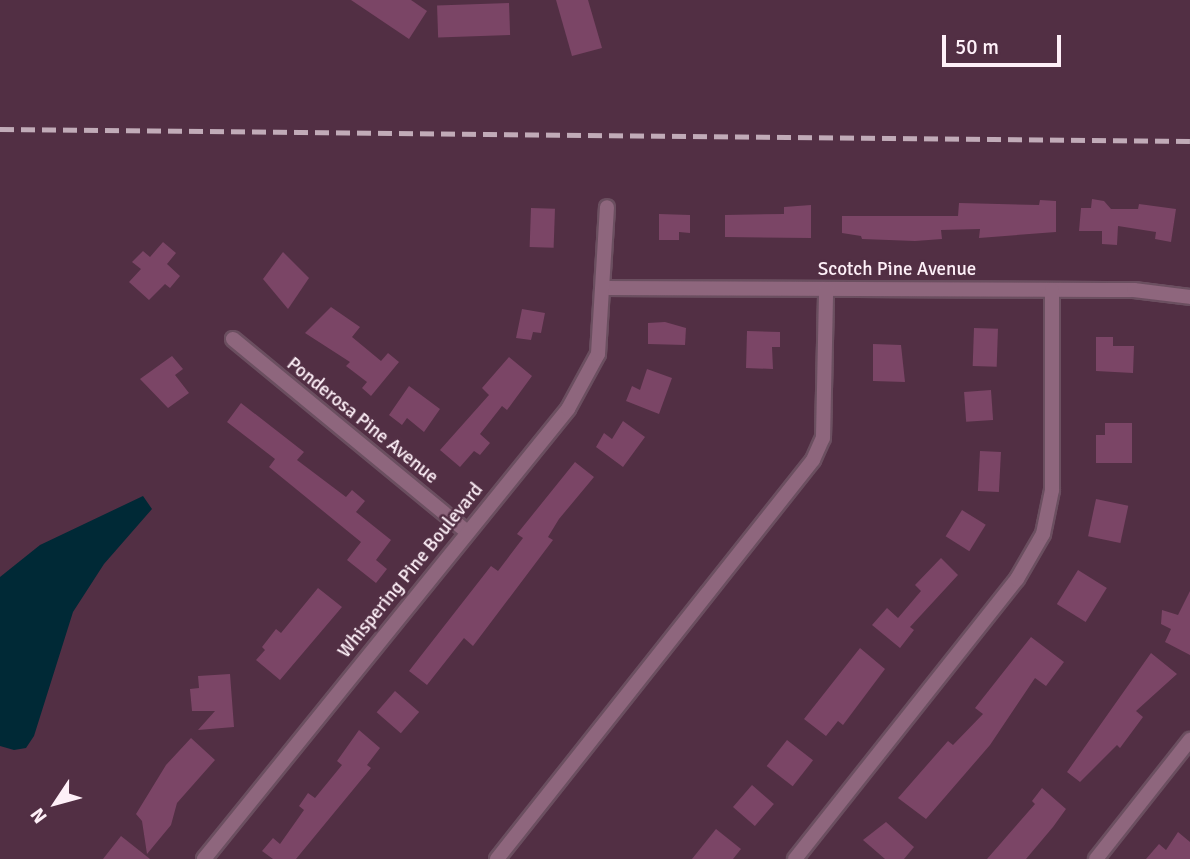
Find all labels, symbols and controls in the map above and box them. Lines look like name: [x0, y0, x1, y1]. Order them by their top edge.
scale bar: [945, 21, 1064, 65]
text: 50 m: [955, 34, 999, 60]
street label: Scotch Pine Avenue: [818, 259, 976, 281]
street label: Ponderosa Pine Avenue: [282, 353, 442, 489]
street label: Whispering Pine Boulevard: [333, 479, 489, 663]
north arrow: [21, 768, 91, 838]
text: N: [25, 803, 53, 828]

